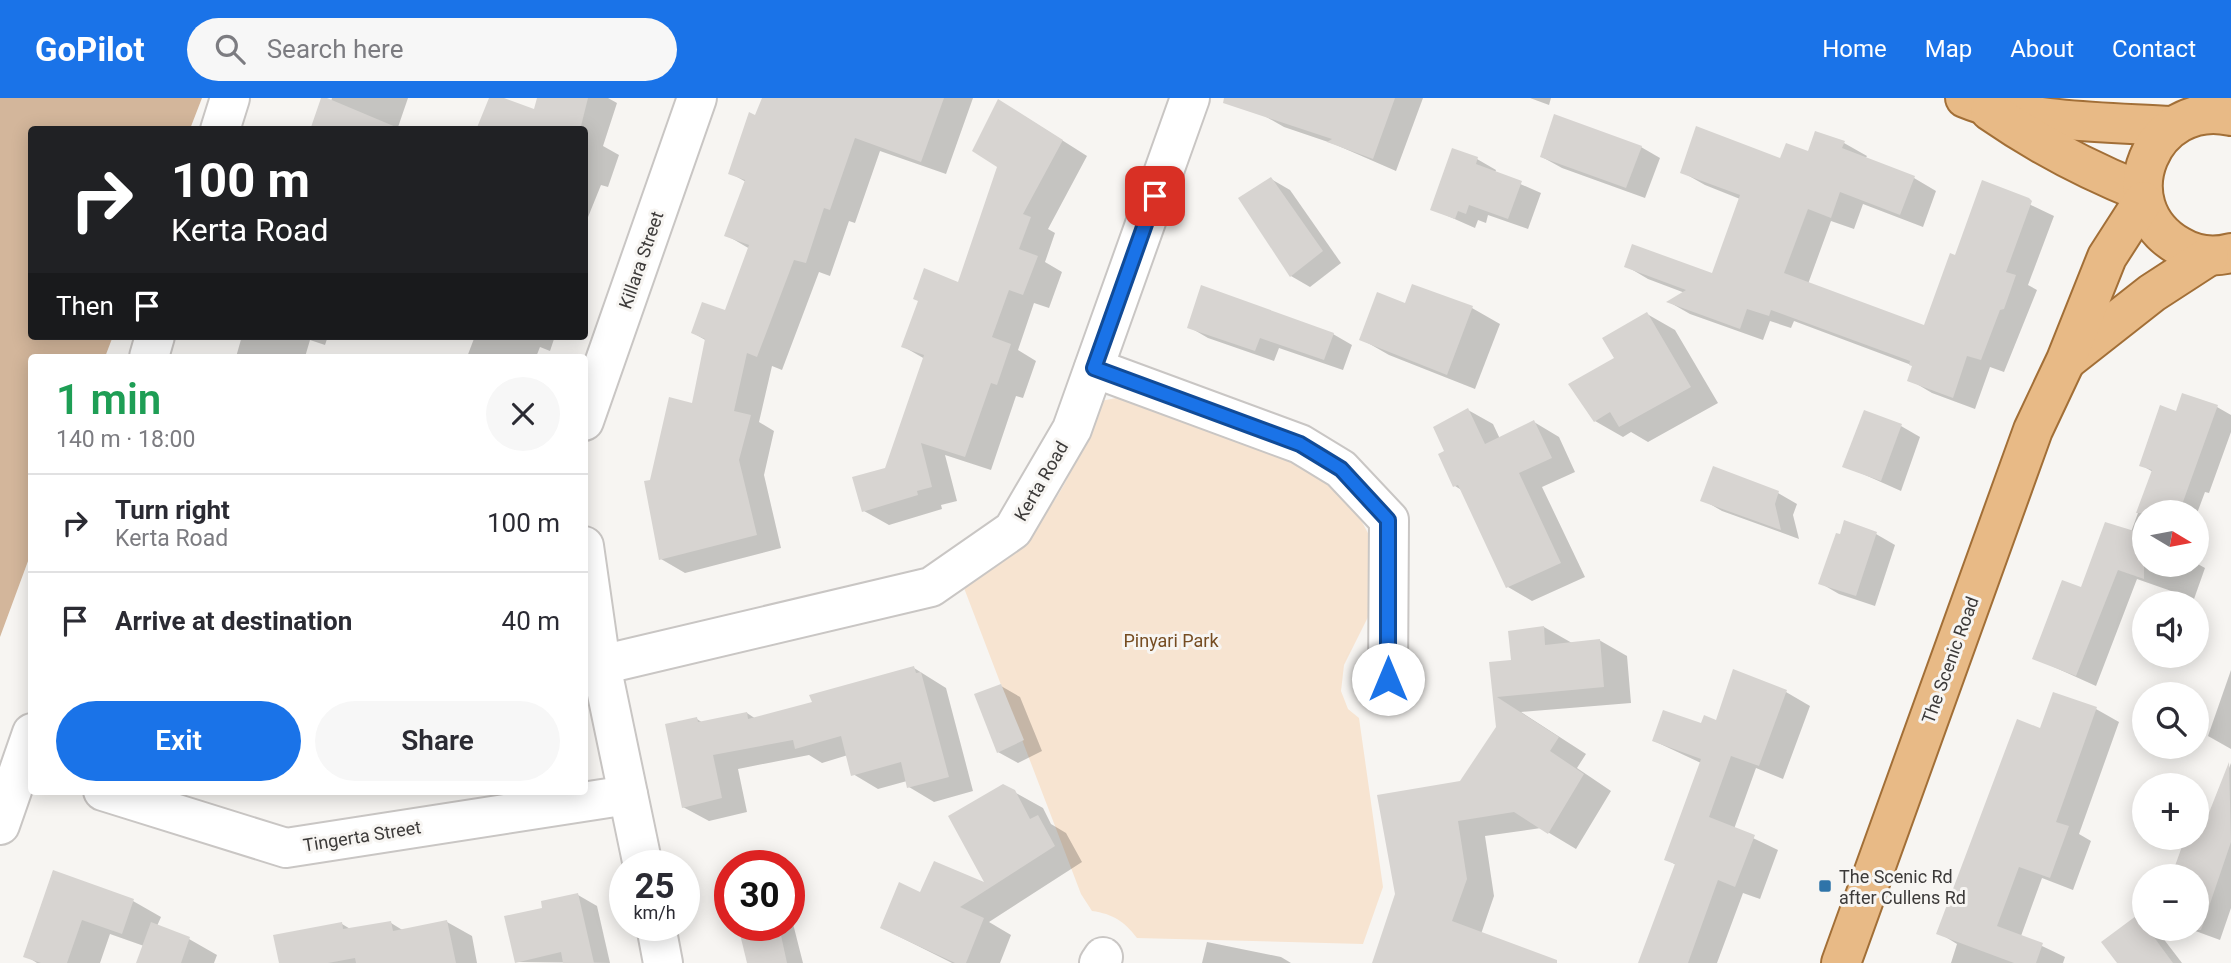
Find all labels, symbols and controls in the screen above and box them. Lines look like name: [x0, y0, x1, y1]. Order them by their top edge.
search box: [187, 18, 677, 81]
text: GoPilot: [35, 30, 145, 69]
icon: search: [211, 30, 249, 68]
text: Search here: [267, 34, 403, 64]
text: Home: [1822, 35, 1887, 63]
text: Map: [1925, 35, 1972, 63]
text: About: [2010, 35, 2074, 63]
text: Contact: [2112, 35, 2196, 63]
text: 100 m: [171, 152, 310, 209]
icon: right: [56, 154, 147, 245]
pin: [1125, 166, 1185, 226]
icon: arrive: [1136, 177, 1174, 215]
street label: Killara Street: [615, 208, 668, 312]
text: Kerta Road: [171, 211, 329, 249]
icon: arrive: [128, 287, 166, 325]
text: Then: [56, 291, 114, 321]
text: 1 min: [56, 375, 161, 424]
button: close: [486, 377, 560, 451]
text: 140 m · 18:00: [56, 426, 195, 453]
street label: Kerta Road: [1010, 437, 1072, 525]
text: Turn right: [115, 495, 230, 525]
north arrow: [2132, 500, 2208, 578]
map controls: [2132, 500, 2209, 941]
icon: right: [56, 504, 94, 542]
text: 100 m: [487, 508, 560, 538]
text: Kerta Road: [115, 525, 228, 552]
button: sound: [2132, 591, 2209, 668]
street label: The Scenic Road: [1917, 594, 1983, 726]
icon: arrive: [56, 602, 94, 640]
text: Arrive at destination: [115, 606, 352, 636]
text: 40 m: [502, 606, 560, 636]
park label: Pinyari Park: [1123, 630, 1219, 651]
position arrow: [1351, 642, 1425, 716]
button: search: [2132, 682, 2209, 759]
button: Exit: [56, 701, 301, 781]
button: Share: [315, 701, 560, 781]
button: +: [2132, 773, 2209, 850]
street label: Tingerta Street: [302, 816, 422, 856]
speed limit sign: 30: [714, 850, 805, 941]
button: −: [2132, 864, 2209, 941]
text: 25: [634, 866, 675, 907]
place label: The Scenic Rd after Cullens Rd: [1839, 866, 1966, 908]
marker: The Scenic Rd after Cullens Rd: [1817, 878, 1833, 894]
text: km/h: [633, 902, 676, 923]

